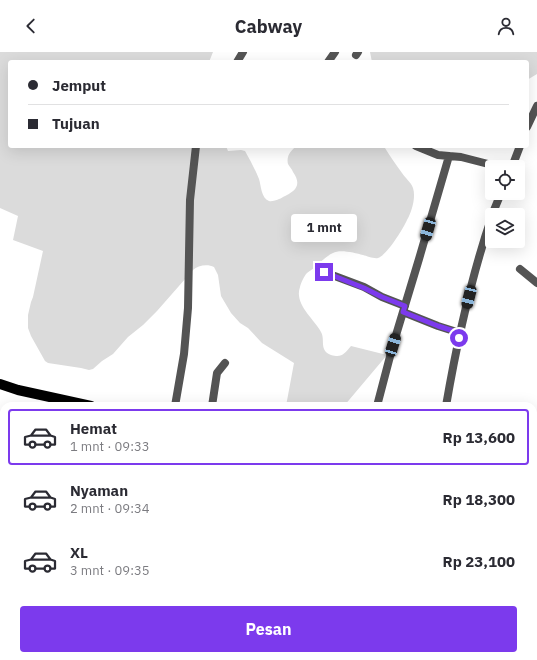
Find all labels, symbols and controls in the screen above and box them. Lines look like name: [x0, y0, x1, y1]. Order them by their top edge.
icon: back: [20, 15, 42, 37]
text: Cabway: [235, 15, 302, 38]
icon: person: [495, 15, 517, 37]
text: Jemput: [52, 76, 106, 95]
text: Tujuan: [52, 114, 100, 133]
map controls: [485, 160, 525, 248]
button: locate: [485, 160, 525, 200]
button: layers: [485, 208, 525, 248]
callout: 1 mnt: [291, 214, 357, 242]
car: [419, 216, 437, 242]
text: 1 mnt: [306, 219, 342, 236]
route end: [315, 263, 333, 281]
car: [460, 284, 478, 310]
route start: [450, 329, 468, 347]
car: [384, 332, 402, 358]
icon: car: [22, 419, 58, 455]
text: Hemat: [70, 419, 117, 438]
text: Rp 13,600: [443, 428, 515, 447]
text: 1 mnt · 09:33: [70, 438, 150, 455]
icon: car: [22, 481, 58, 517]
text: Nyaman: [70, 481, 128, 500]
text: Rp 18,300: [443, 490, 515, 509]
text: 2 mnt · 09:34: [70, 500, 150, 517]
icon: car: [22, 543, 58, 579]
text: XL: [70, 543, 88, 562]
text: Rp 23,100: [443, 552, 515, 571]
text: 3 mnt · 09:35: [70, 562, 150, 579]
button: Pesan: [20, 606, 517, 652]

